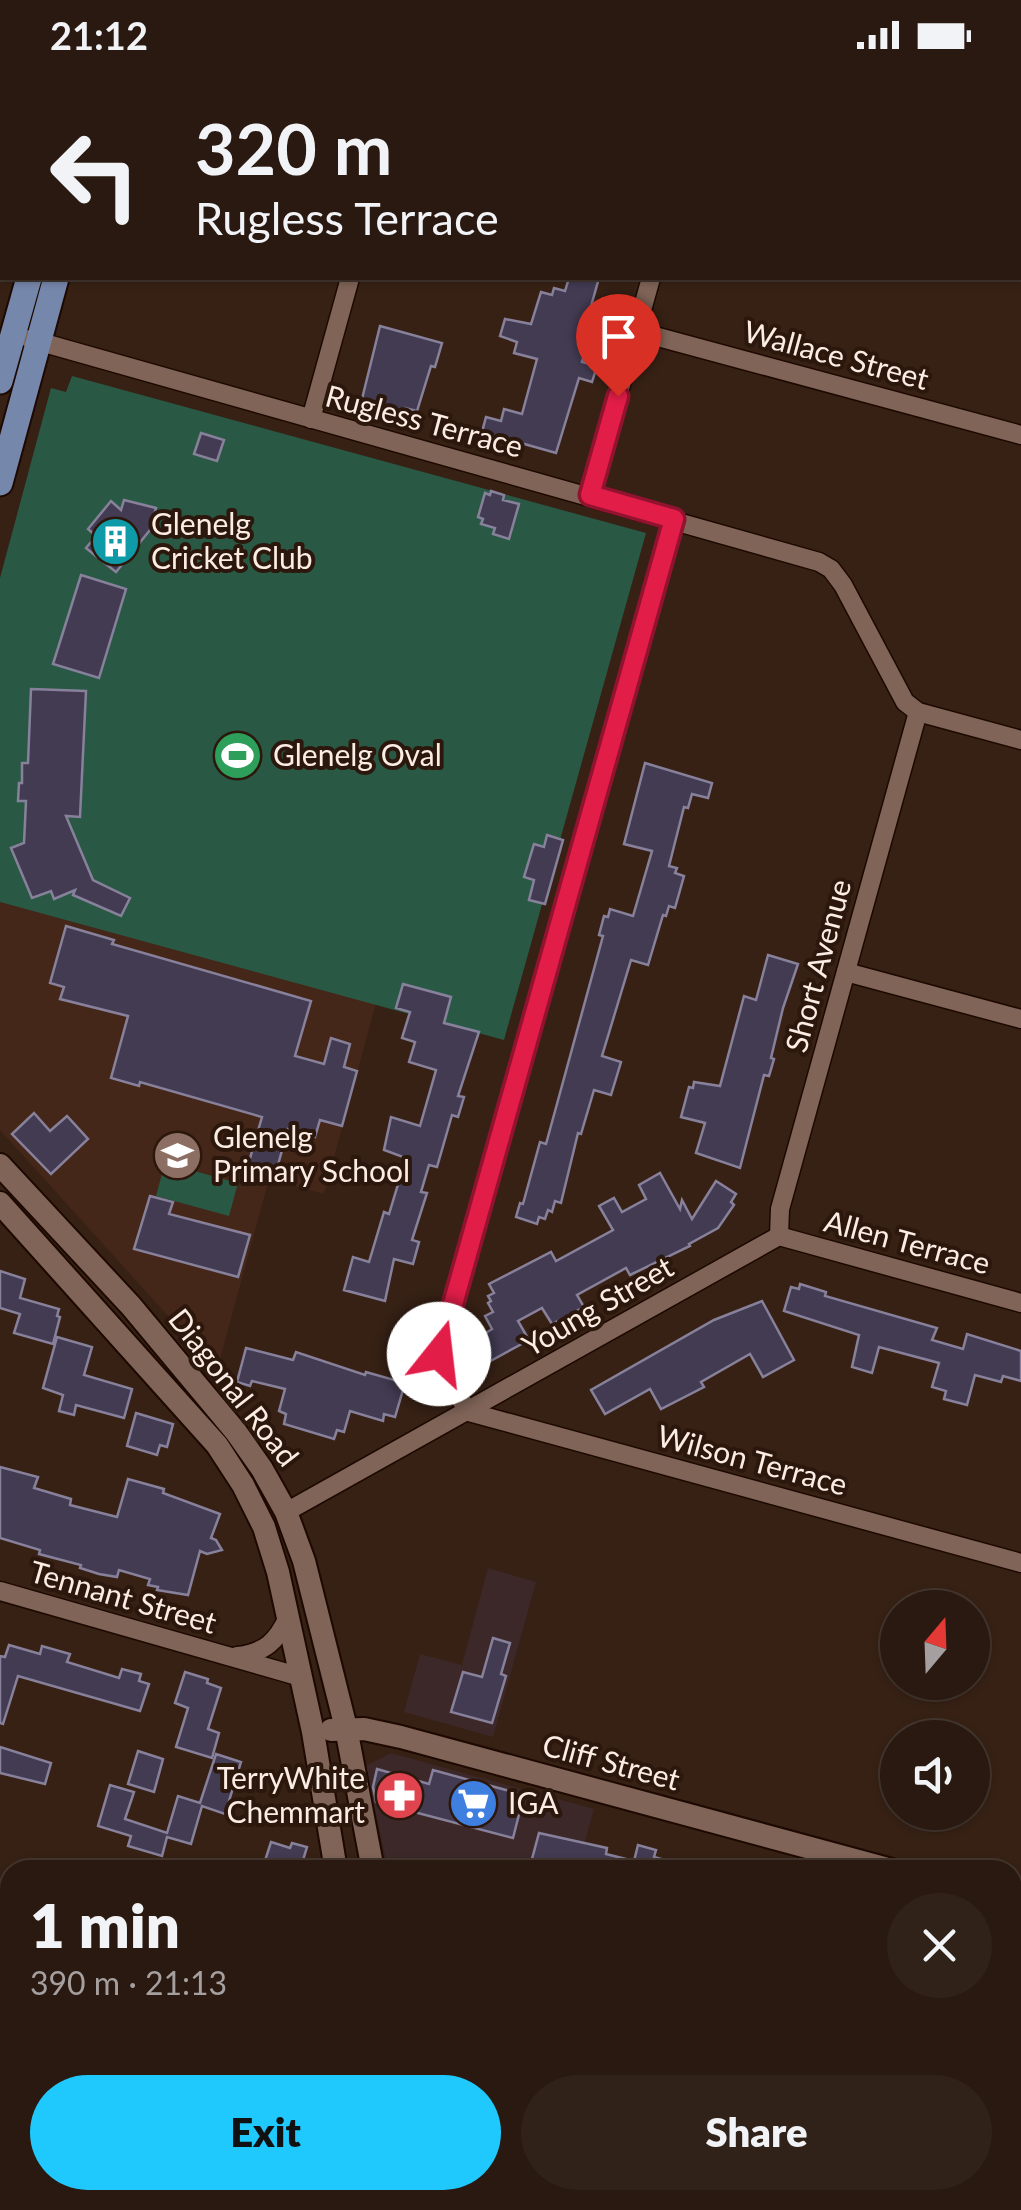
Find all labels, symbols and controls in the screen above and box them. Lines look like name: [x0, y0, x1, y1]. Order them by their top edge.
text: 21:12: [50, 12, 148, 58]
text: 320 m: [195, 106, 392, 190]
icon: left: [30, 110, 160, 240]
text: Rugless Terrace: [195, 191, 499, 245]
pin: [576, 294, 661, 397]
icon: arrive: [591, 309, 646, 364]
street label: Wallace Street: [740, 312, 933, 396]
street label: Rugless Terrace: [322, 376, 527, 464]
place label: Glenelg Cricket Club: [151, 505, 313, 575]
building icon: Glenelg Cricket Club: [90, 516, 142, 568]
sports icon: Glenelg Oval: [212, 730, 264, 782]
place label: Glenelg Oval: [273, 736, 442, 772]
street label: Short Avenue: [777, 875, 857, 1056]
place label: Glenelg Primary School: [213, 1118, 410, 1188]
school or university icon: Glenelg Primary School: [152, 1129, 204, 1181]
street label: Allen Terrace: [821, 1202, 994, 1280]
street label: Young Street: [515, 1248, 679, 1363]
street label: Diagonal Road: [162, 1301, 307, 1473]
position arrow: [387, 1302, 491, 1406]
street label: Wilson Terrace: [654, 1416, 851, 1502]
street label: Tennant Street: [26, 1552, 221, 1640]
north arrow: [880, 1590, 990, 1700]
map controls: [880, 1590, 990, 1830]
button: sound: [880, 1720, 990, 1830]
street label: Cliff Street: [539, 1726, 684, 1797]
place label: TerryWhite Chemmart: [217, 1759, 365, 1829]
pharmacy icon: TerryWhite Chemmart: [374, 1770, 426, 1822]
supermarket icon: IGA: [447, 1778, 499, 1830]
place label: IGA: [508, 1784, 559, 1820]
text: 1 min: [30, 1889, 180, 1961]
button: close: [887, 1893, 992, 1998]
text: 390 m · 21:13: [30, 1963, 227, 2002]
button: Exit: [30, 2075, 501, 2190]
button: Share: [521, 2075, 992, 2190]

